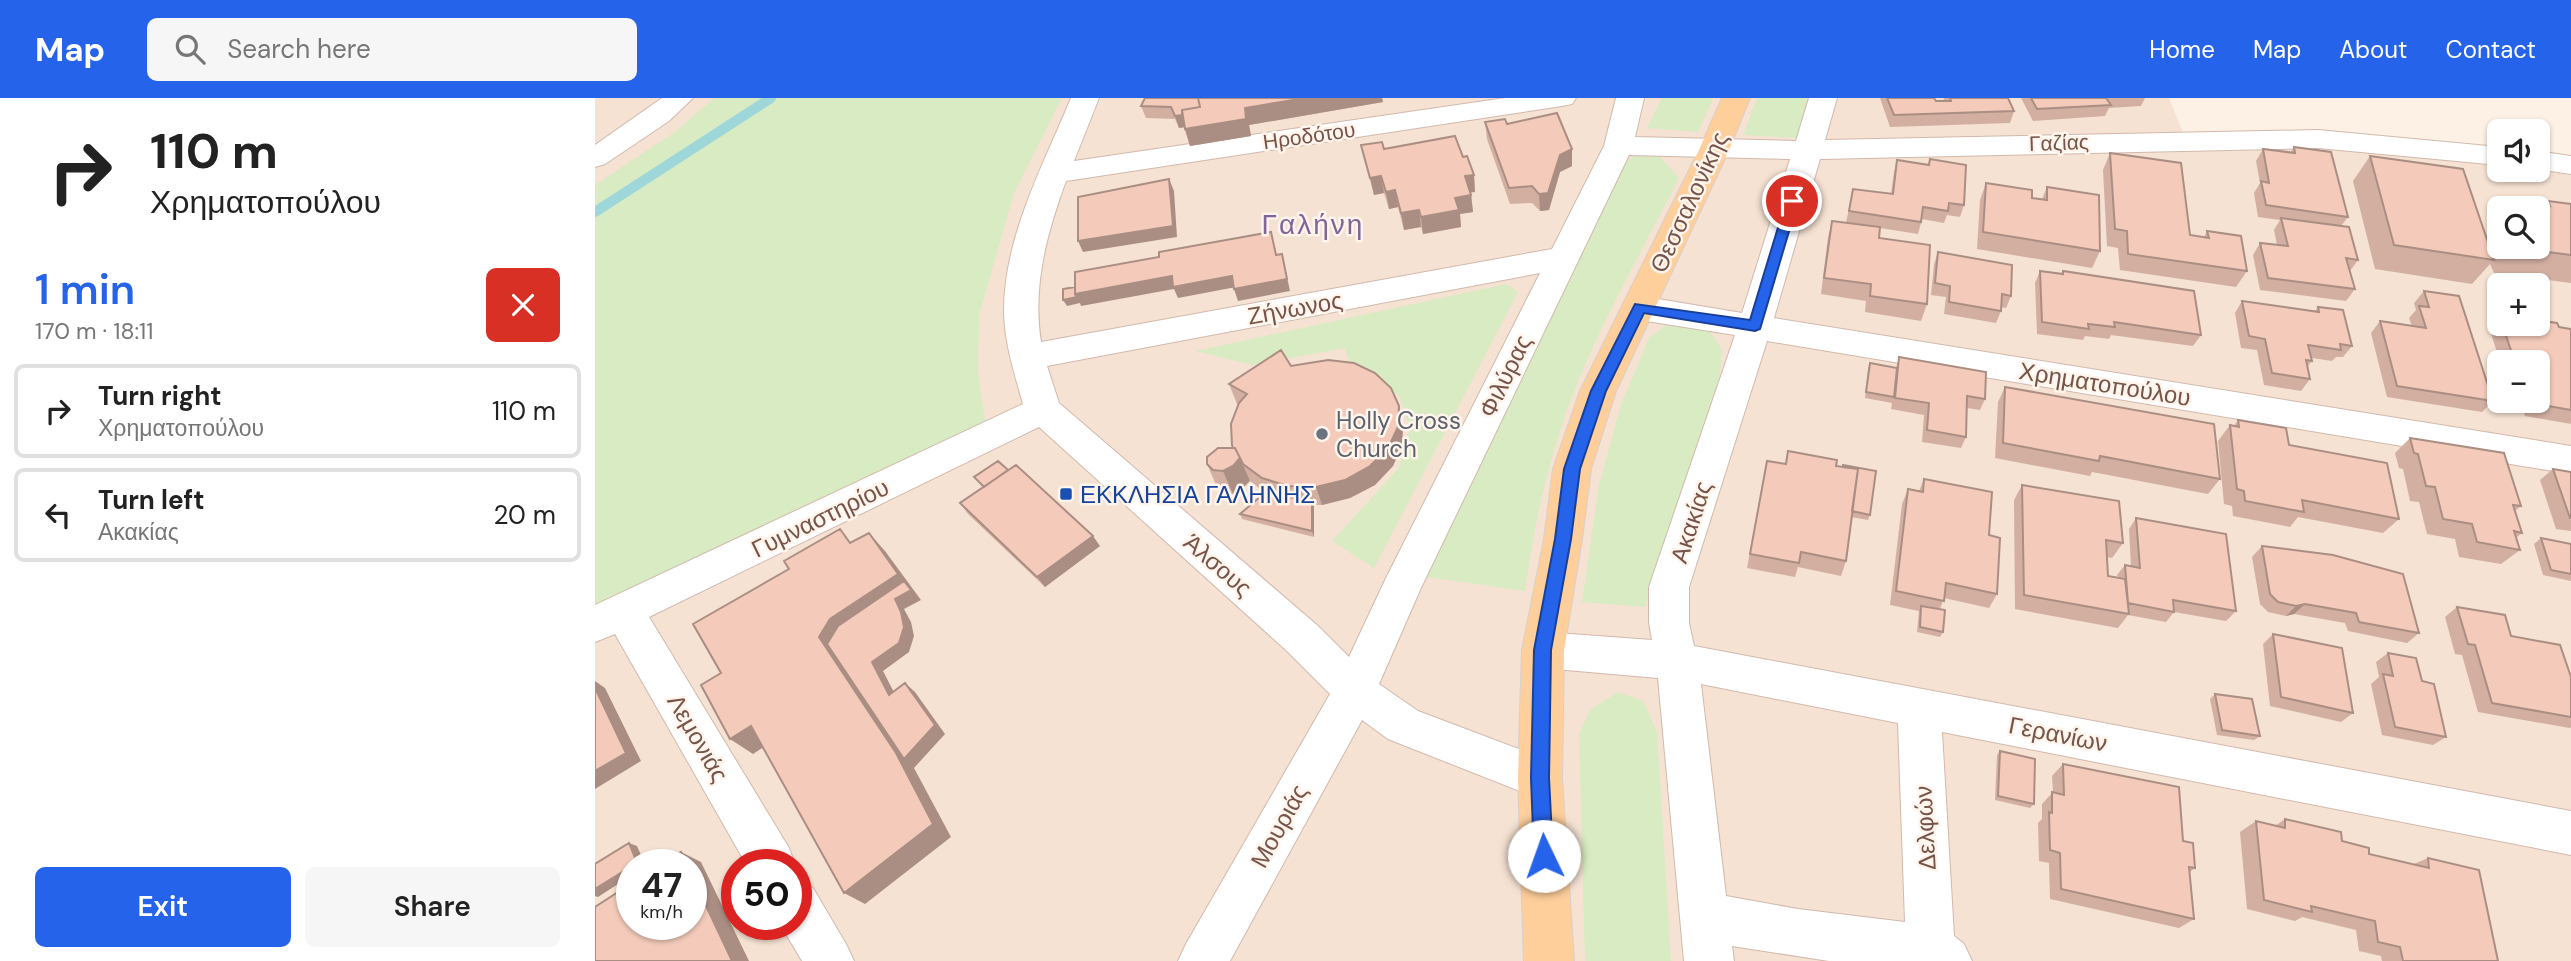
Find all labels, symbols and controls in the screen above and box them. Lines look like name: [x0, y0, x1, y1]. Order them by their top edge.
search box: [147, 18, 637, 81]
text: Map: [35, 28, 105, 71]
icon: search: [171, 30, 209, 68]
text: Search here: [227, 32, 371, 66]
text: Home: [2149, 34, 2215, 65]
text: Map: [2253, 34, 2301, 65]
text: About: [2339, 34, 2408, 65]
text: Contact: [2446, 34, 2536, 65]
street label: Ηροδότου: [1261, 116, 1357, 156]
text: 110 m: [150, 119, 278, 183]
map controls: [2487, 119, 2550, 413]
button: sound: [2487, 119, 2550, 182]
icon: right: [35, 126, 126, 217]
street label: Θεσσαλονίκης: [1643, 127, 1735, 277]
street label: Γαζίας: [2029, 128, 2089, 158]
pin: [1762, 171, 1822, 231]
text: Χρηματοπούλου: [150, 181, 381, 223]
icon: arrive: [1773, 182, 1811, 220]
button: search: [2487, 196, 2550, 259]
district label: Γαλήνη: [1262, 206, 1364, 243]
text: 1 min: [35, 262, 135, 317]
button: close: [486, 268, 560, 342]
button: +: [2487, 273, 2550, 336]
street label: Ζήνωνος: [1245, 284, 1345, 332]
text: 170 m · 18:11: [35, 316, 153, 346]
street label: Φιλύρας: [1472, 330, 1538, 422]
button: −: [2487, 350, 2550, 413]
street label: Χρηματοπούλου: [2017, 355, 2193, 413]
text: Turn right: [98, 379, 222, 413]
icon: right: [39, 392, 77, 430]
text: 110 m: [492, 394, 556, 428]
place label: Holly Cross Church: [1336, 405, 1461, 464]
text: Χρηματοπούλου: [98, 413, 264, 443]
marker: Holly Cross Church: [1314, 426, 1330, 442]
street label: Γυμναστηρίου: [746, 471, 894, 565]
street label: Ακακίας: [1663, 477, 1719, 567]
place label: ΕΚΚΛΗΣΙΑ ΓΑΛΗΝΗΣ: [1080, 479, 1315, 510]
text: Turn left: [98, 483, 205, 517]
marker: ΕΚΚΛΗΣΙΑ ΓΑΛΗΝΗΣ: [1058, 486, 1074, 502]
icon: left: [39, 496, 77, 534]
text: 20 m: [493, 498, 556, 532]
text: Ακακίας: [98, 517, 179, 547]
street label: Άλσους: [1177, 527, 1259, 603]
street label: Λεμονιάς: [660, 688, 736, 788]
street label: Γερανίων: [2006, 709, 2110, 759]
street label: Μουριάς: [1243, 779, 1315, 873]
street label: Δελφών: [1907, 785, 1943, 871]
position arrow: [1507, 819, 1581, 893]
speed limit sign: 50: [721, 849, 812, 940]
text: 47: [641, 862, 682, 908]
button: Exit: [35, 867, 291, 947]
button: Share: [305, 867, 560, 947]
text: km/h: [640, 900, 683, 924]

